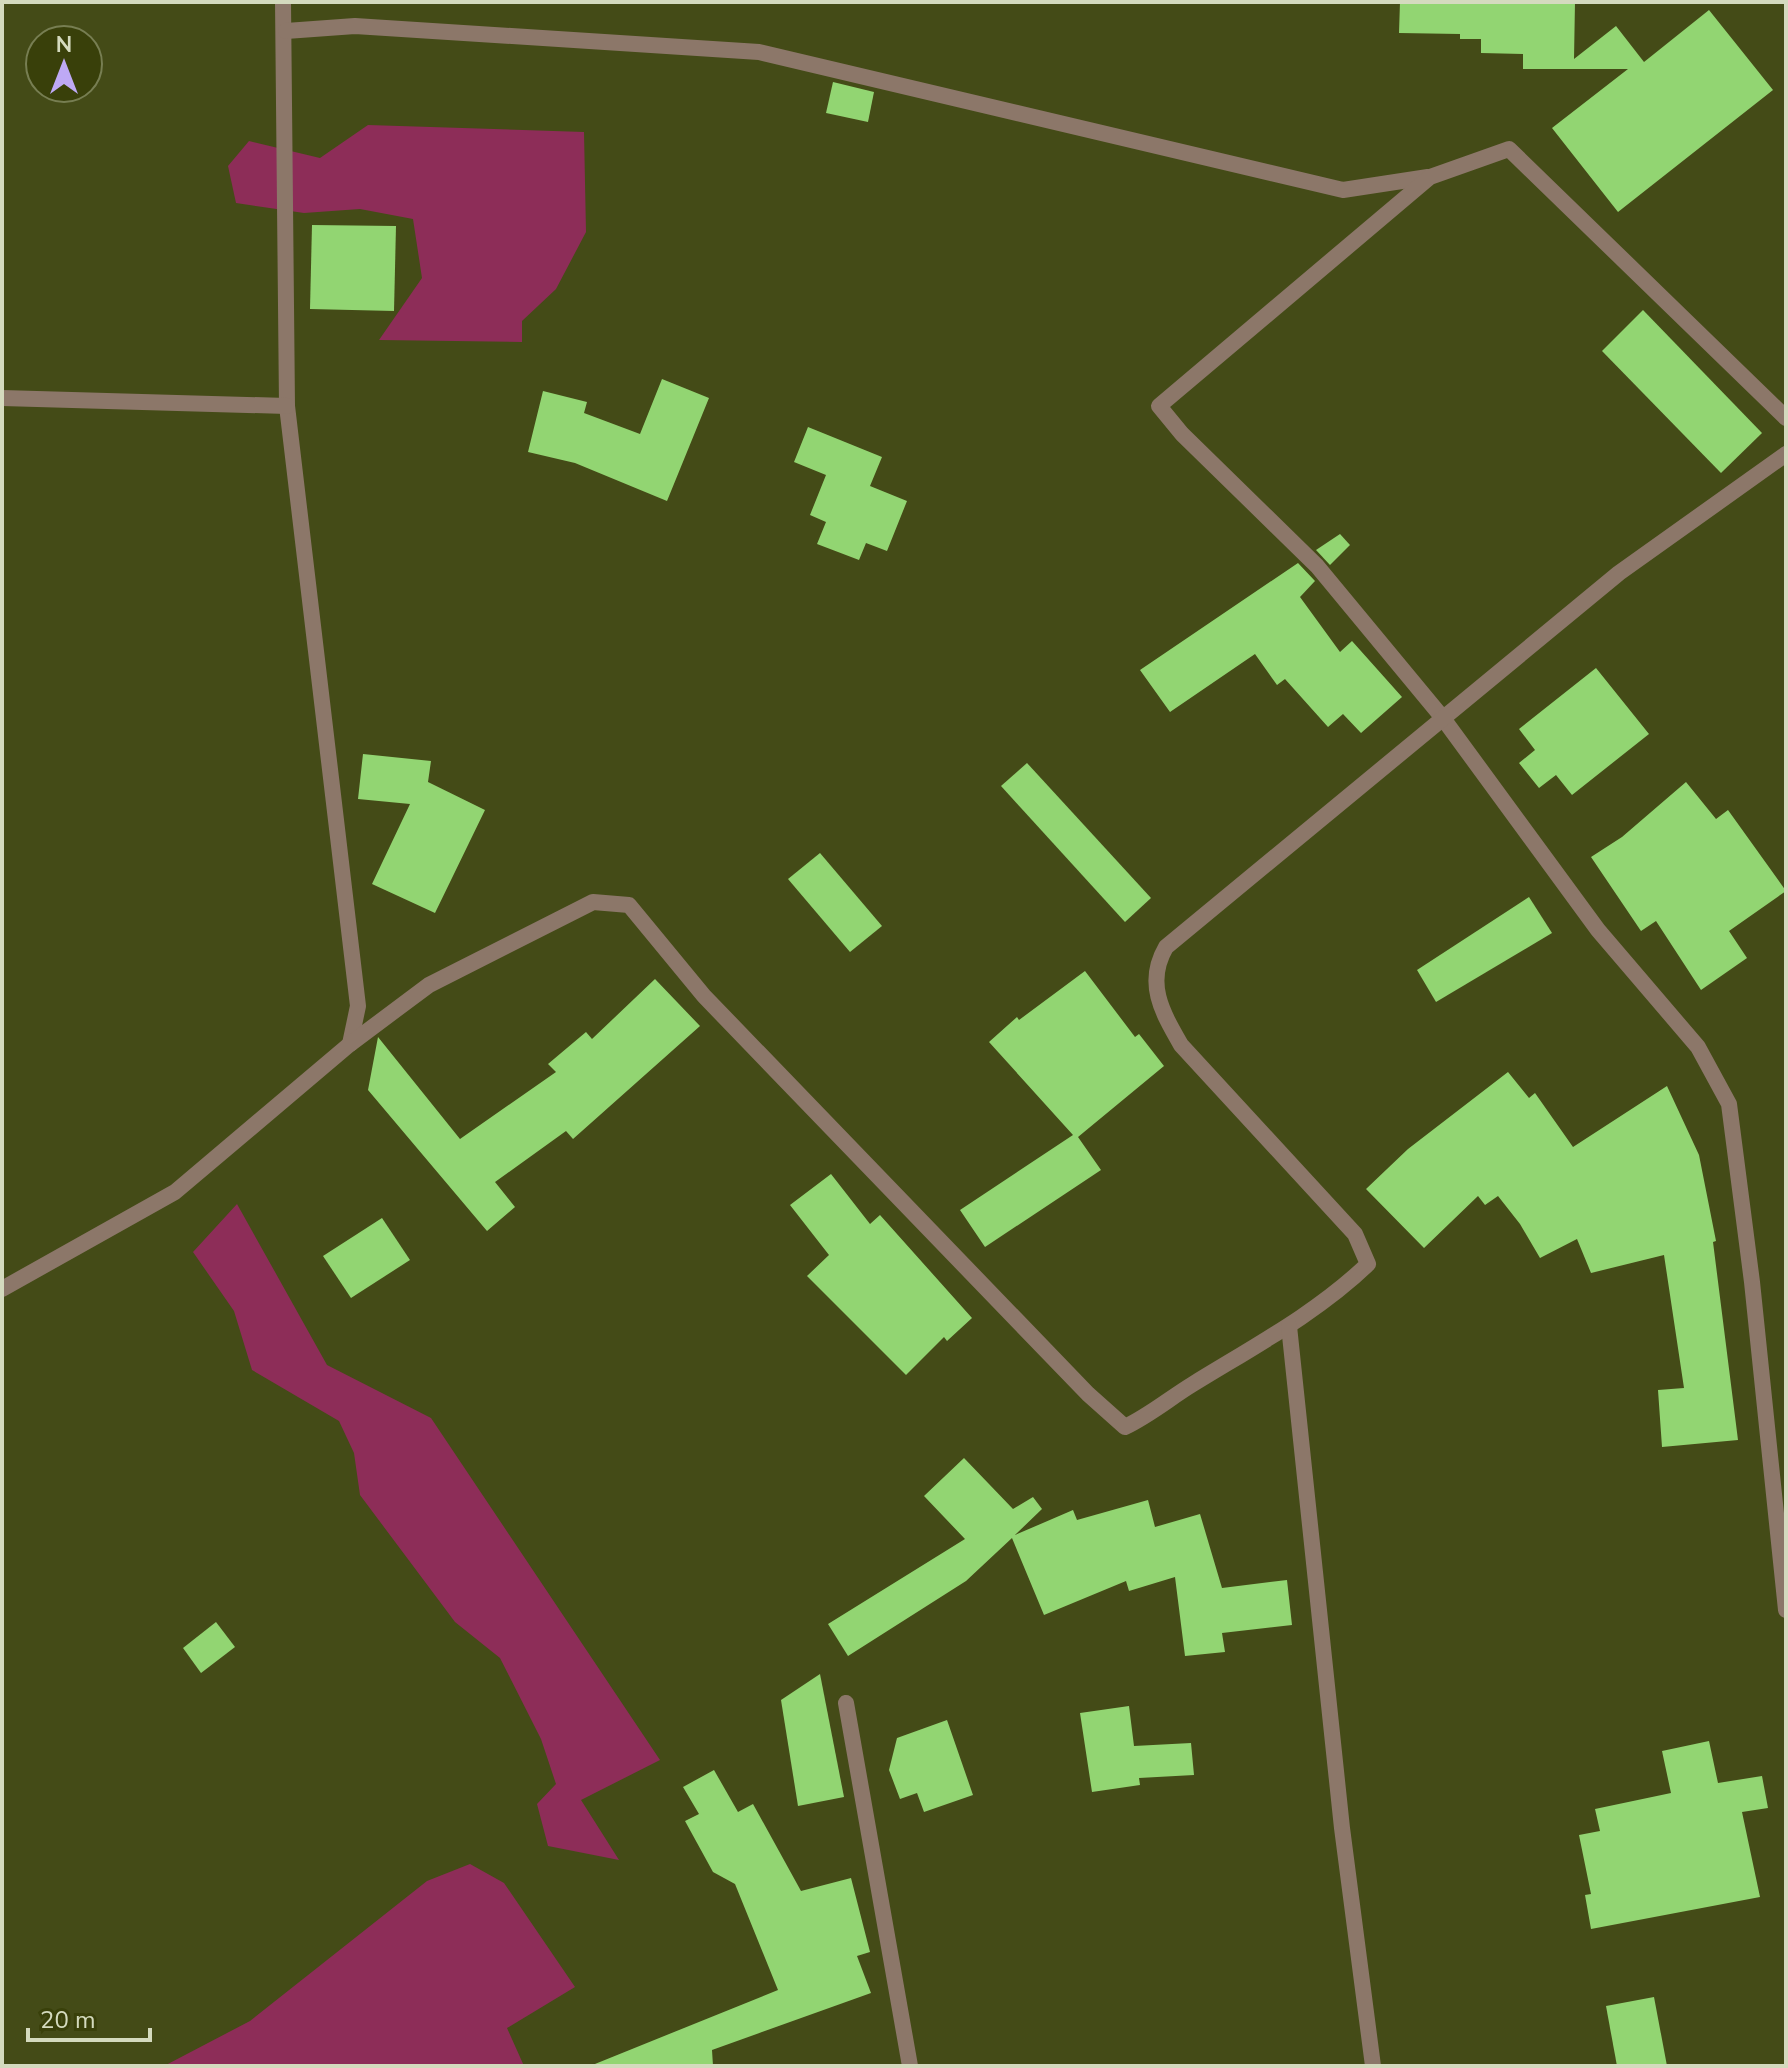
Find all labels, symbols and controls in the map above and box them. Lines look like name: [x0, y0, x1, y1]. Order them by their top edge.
north arrow: [24, 24, 104, 104]
text: N: [56, 30, 72, 60]
scale bar: [28, 1992, 150, 2042]
text: 20 m: [40, 2004, 96, 2036]

